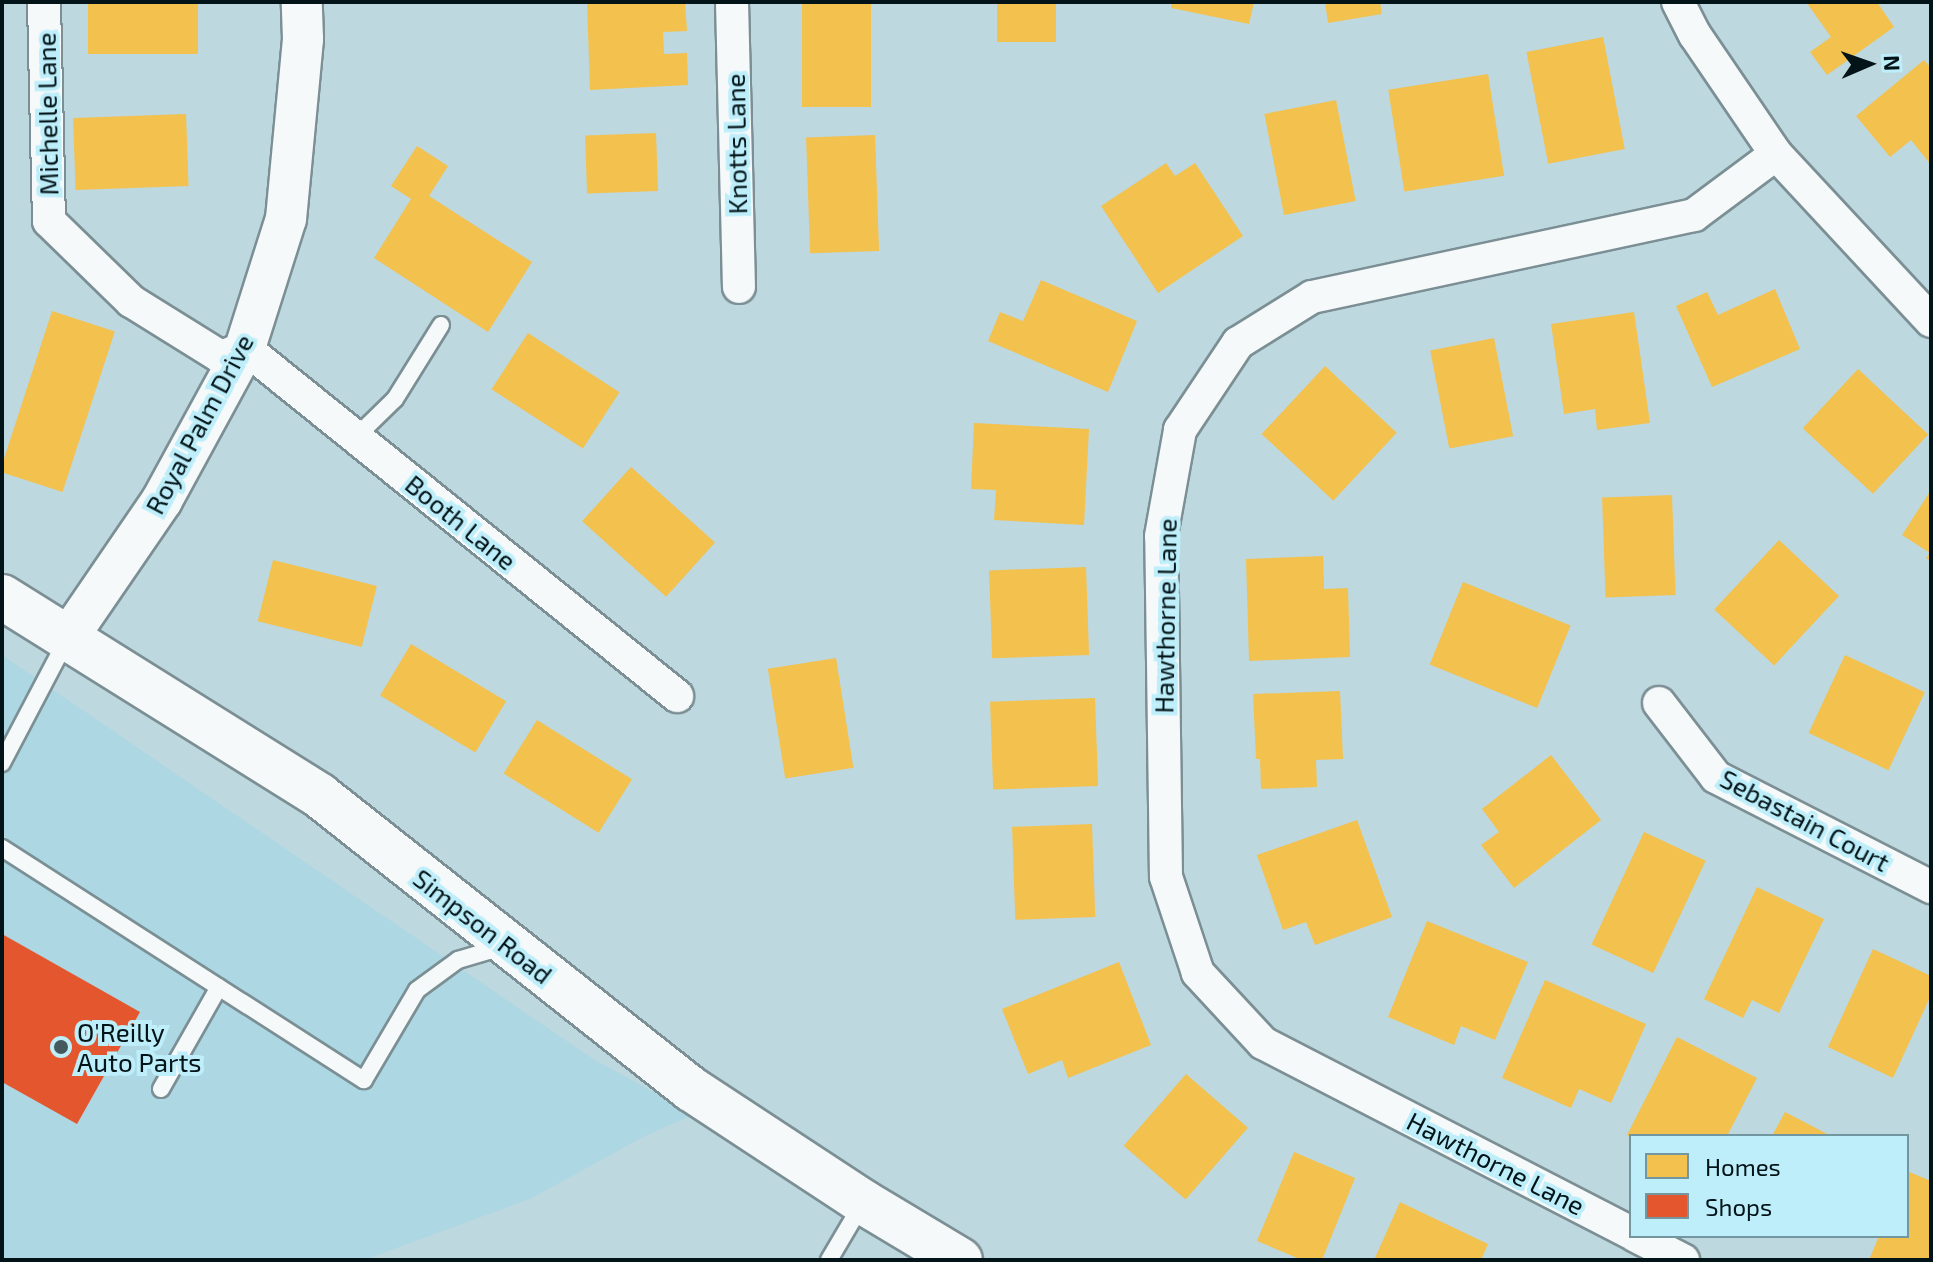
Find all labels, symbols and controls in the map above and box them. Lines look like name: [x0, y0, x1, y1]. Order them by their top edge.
north arrow: [1829, 24, 1909, 104]
street label: Michelle Lane: [30, 32, 64, 196]
text: N: [1880, 55, 1906, 72]
street label: Knotts Lane: [719, 73, 753, 215]
street label: Royal Palm Drive: [138, 329, 260, 519]
street label: Booth Lane: [399, 468, 523, 576]
street label: Hawthorne Lane: [1148, 518, 1182, 714]
street label: Sebastain Court: [1715, 762, 1895, 878]
street label: Simpson Road: [407, 862, 559, 990]
place label: O'Reilly Auto Parts: [77, 1016, 202, 1078]
marker: O'Reilly Auto Parts: [52, 1038, 70, 1056]
street label: Hawthorne Lane: [1402, 1105, 1590, 1221]
legend: [1629, 1134, 1909, 1238]
text: Homes: [1705, 1152, 1781, 1181]
text: Shops: [1705, 1192, 1772, 1221]

